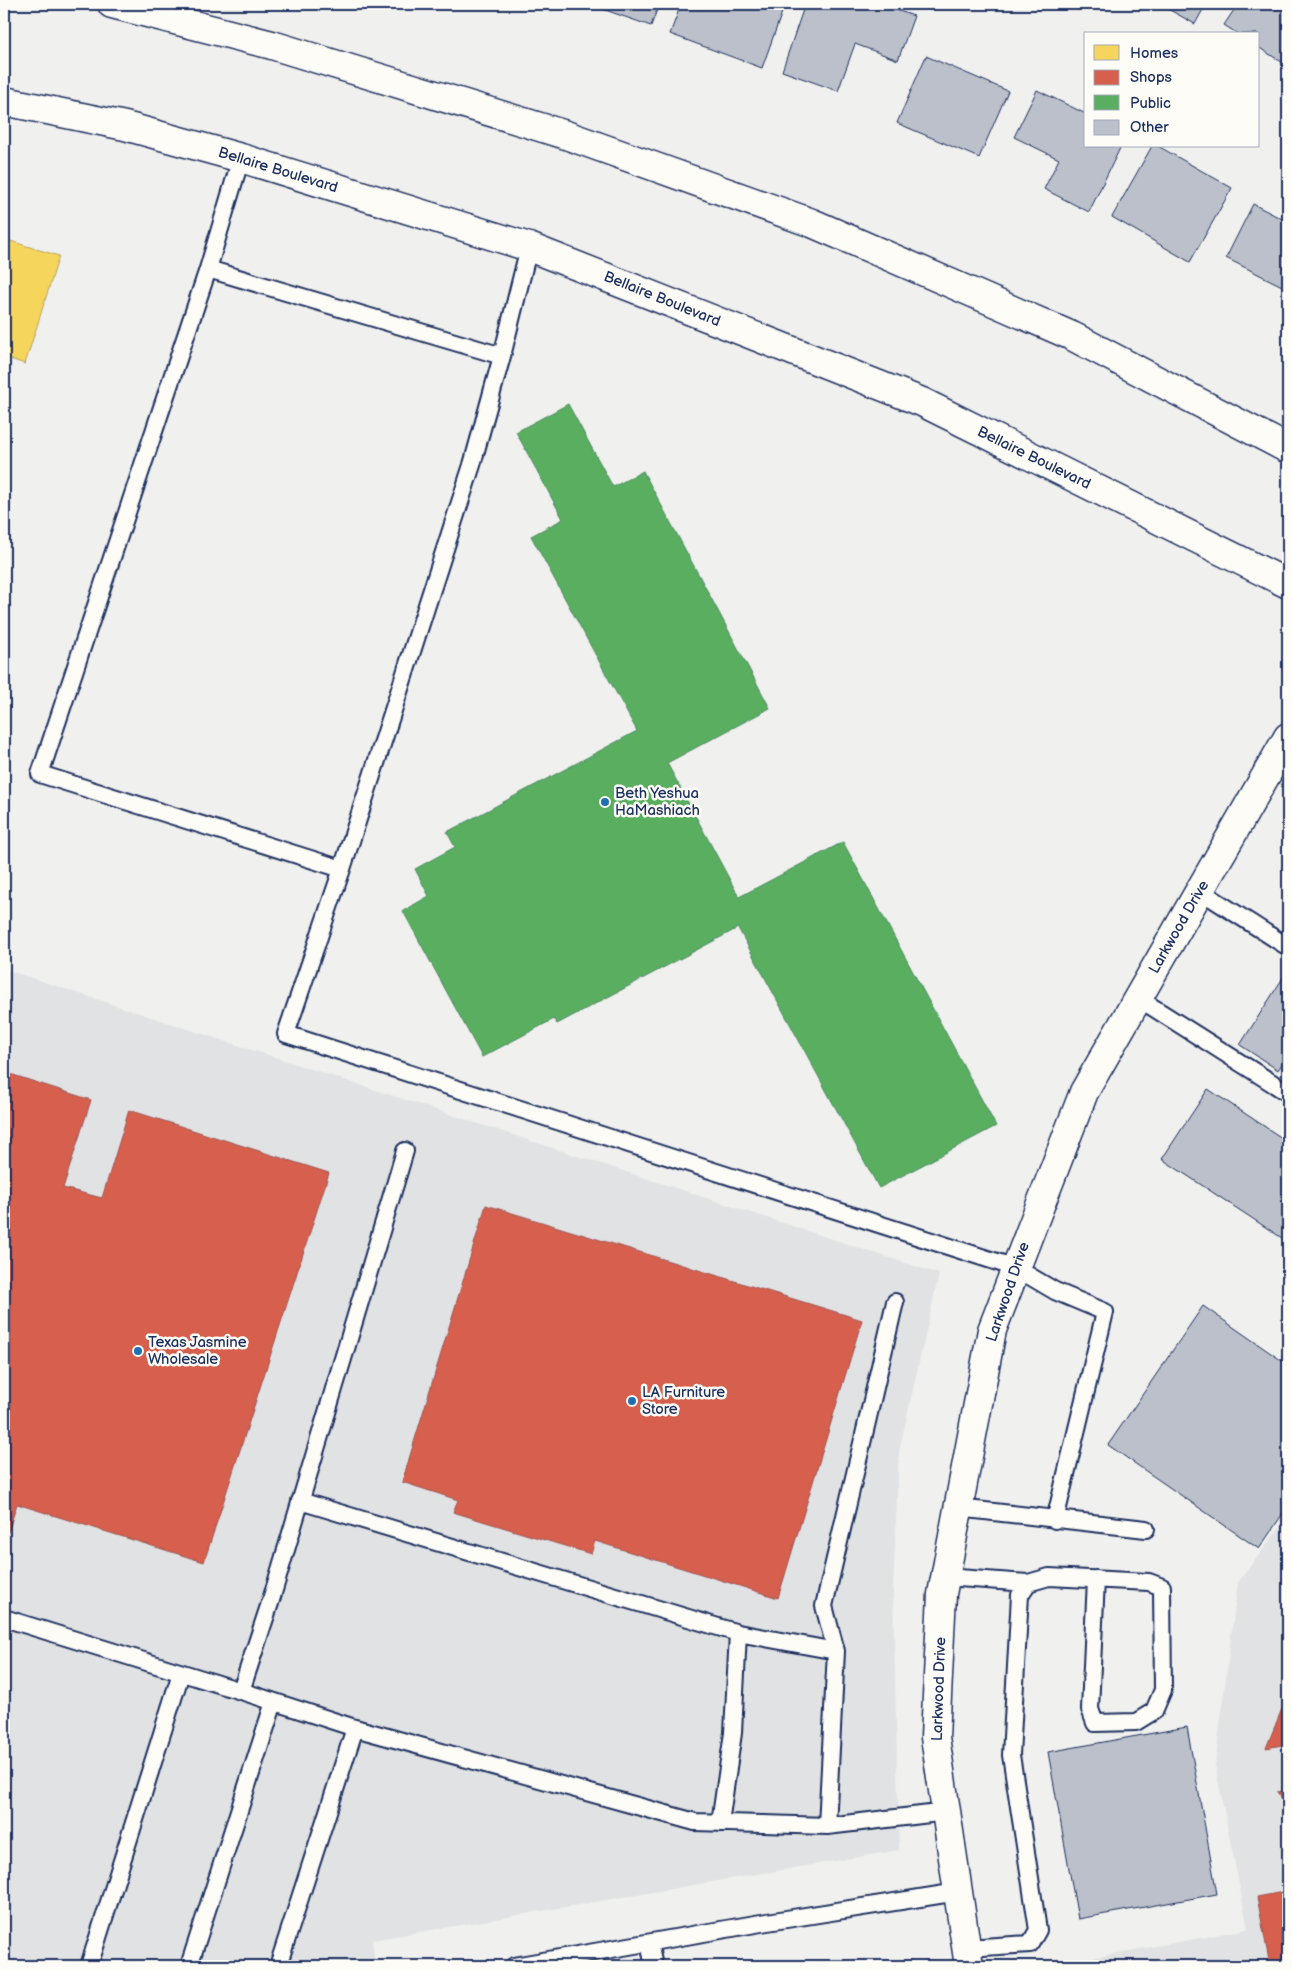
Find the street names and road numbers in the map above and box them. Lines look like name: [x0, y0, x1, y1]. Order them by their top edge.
street label: Bellaire Boulevard: [216, 143, 340, 197]
street label: Bellaire Boulevard: [601, 267, 723, 331]
street label: Bellaire Boulevard: [974, 422, 1094, 494]
street label: Larkwood Drive: [1145, 877, 1213, 977]
street label: Larkwood Drive: [982, 1239, 1034, 1344]
street label: Larkwood Drive: [928, 1636, 950, 1741]

